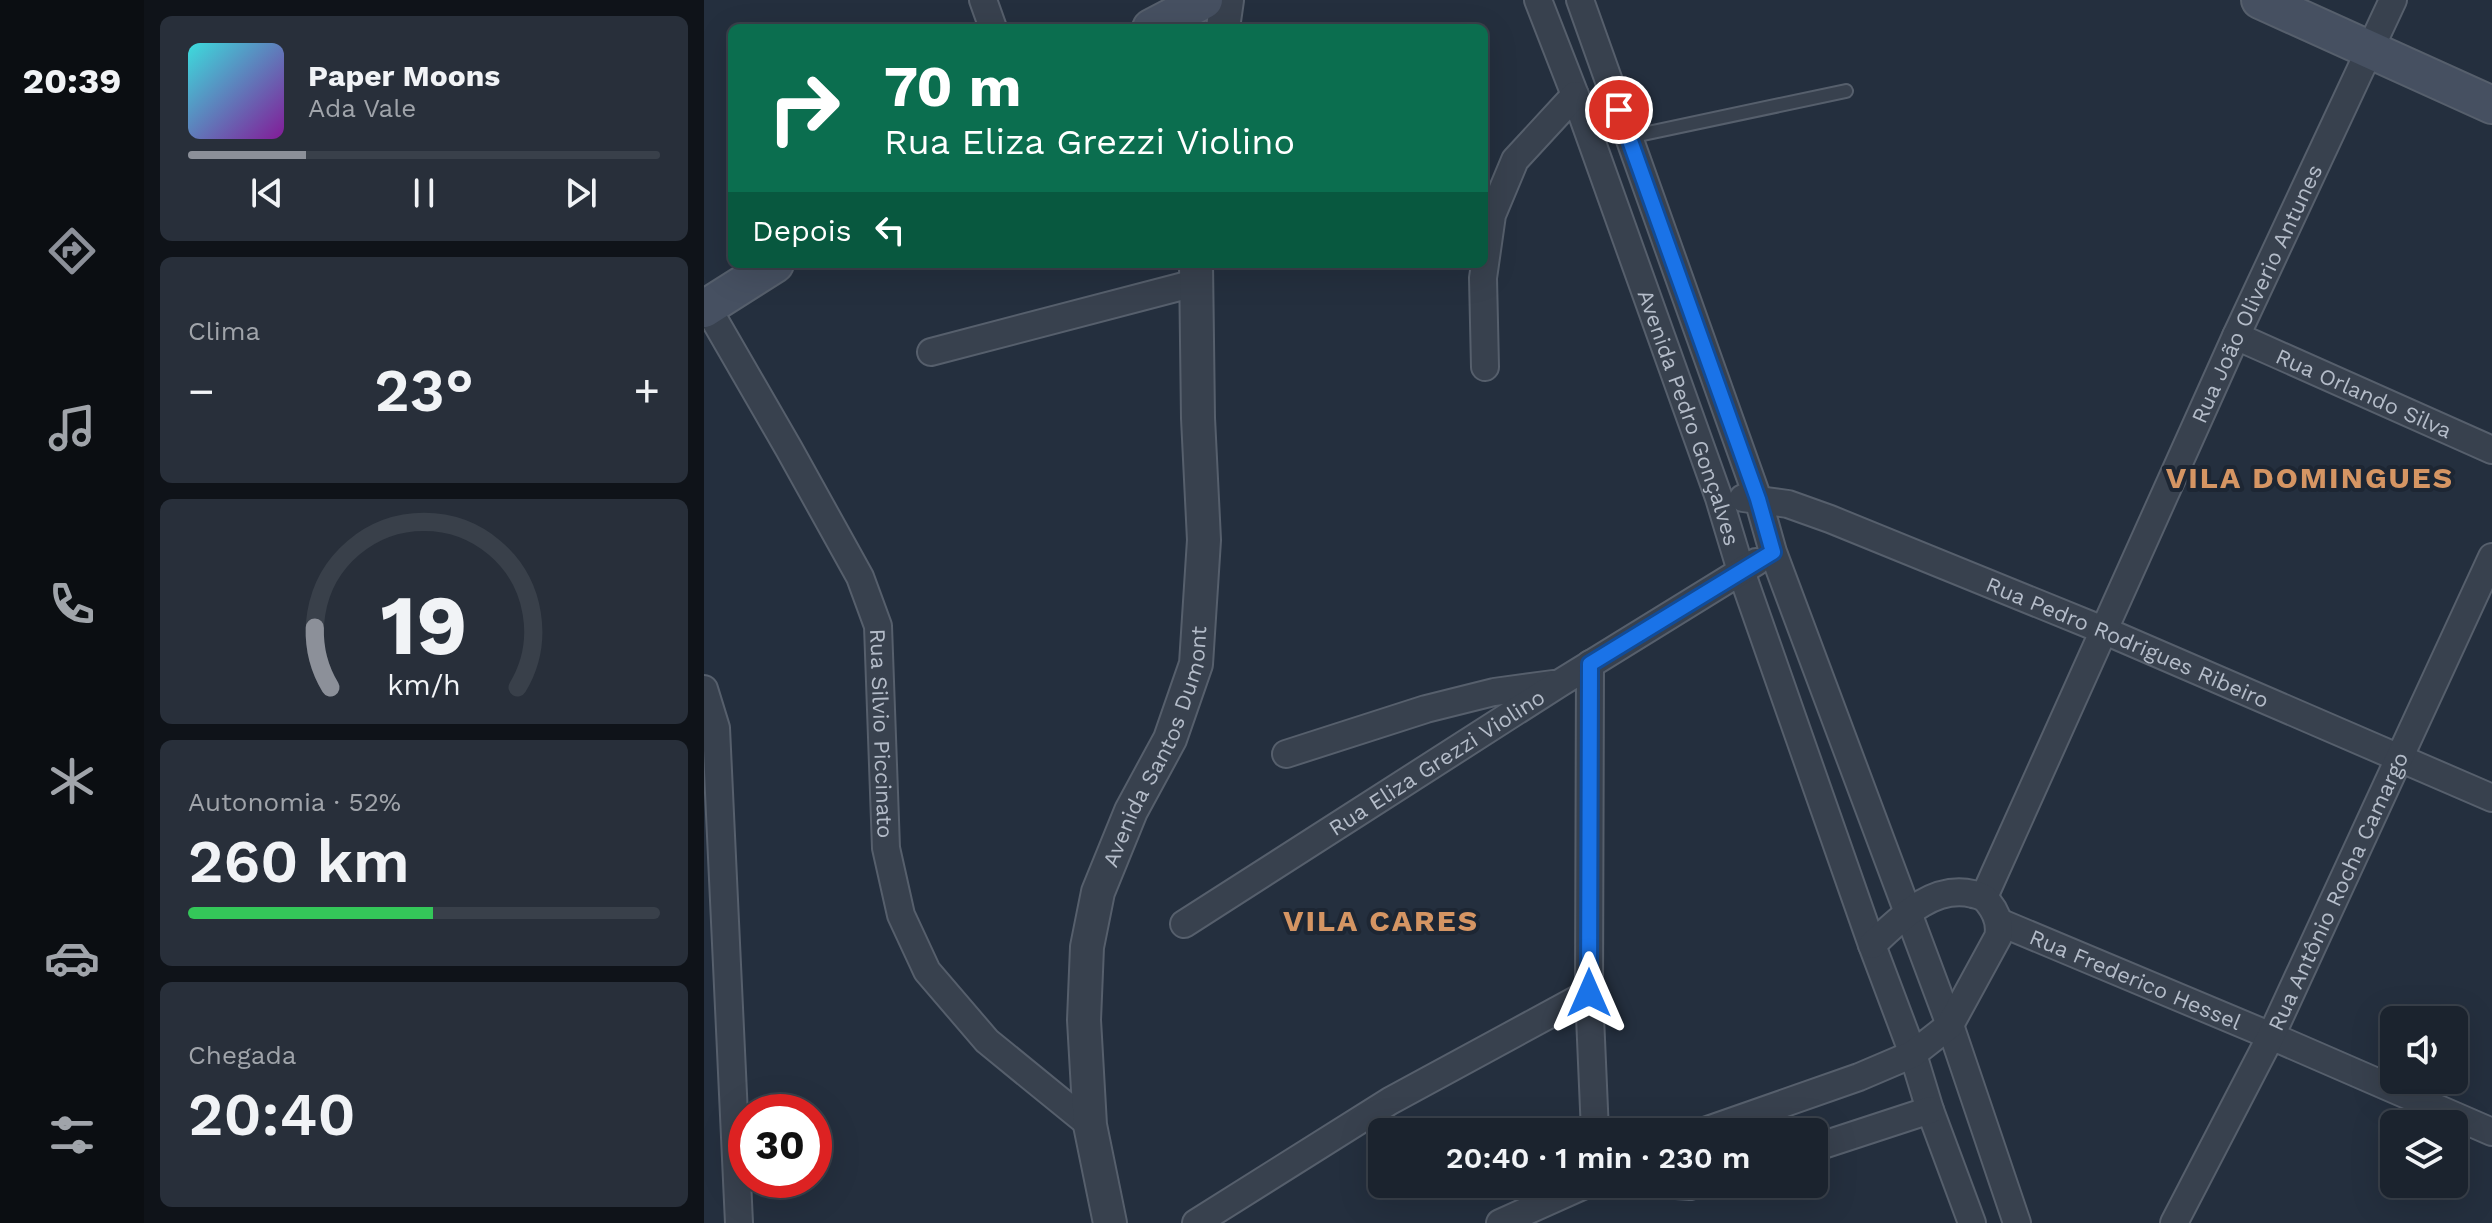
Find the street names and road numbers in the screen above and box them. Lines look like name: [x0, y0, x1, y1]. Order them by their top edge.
street label: Rua João Oliverio Antunes: [2186, 160, 2327, 427]
street label: Avenida Pedro Gonçalves: [1633, 286, 1745, 548]
street label: Rua Orlando Silva: [2272, 343, 2456, 443]
street label: Rua Pedro Rodrigues Ribeiro: [1983, 571, 2273, 713]
street label: Avenida Santos Dumont: [1097, 625, 1211, 870]
street label: Rua Silvio Piccinato: [866, 628, 898, 839]
street label: Rua Eliza Grezzi Violino: [1324, 684, 1549, 840]
street label: Rua Antônio Rocha Camargo: [2263, 748, 2413, 1035]
street label: Rua Frederico Hessel: [2026, 924, 2245, 1035]

